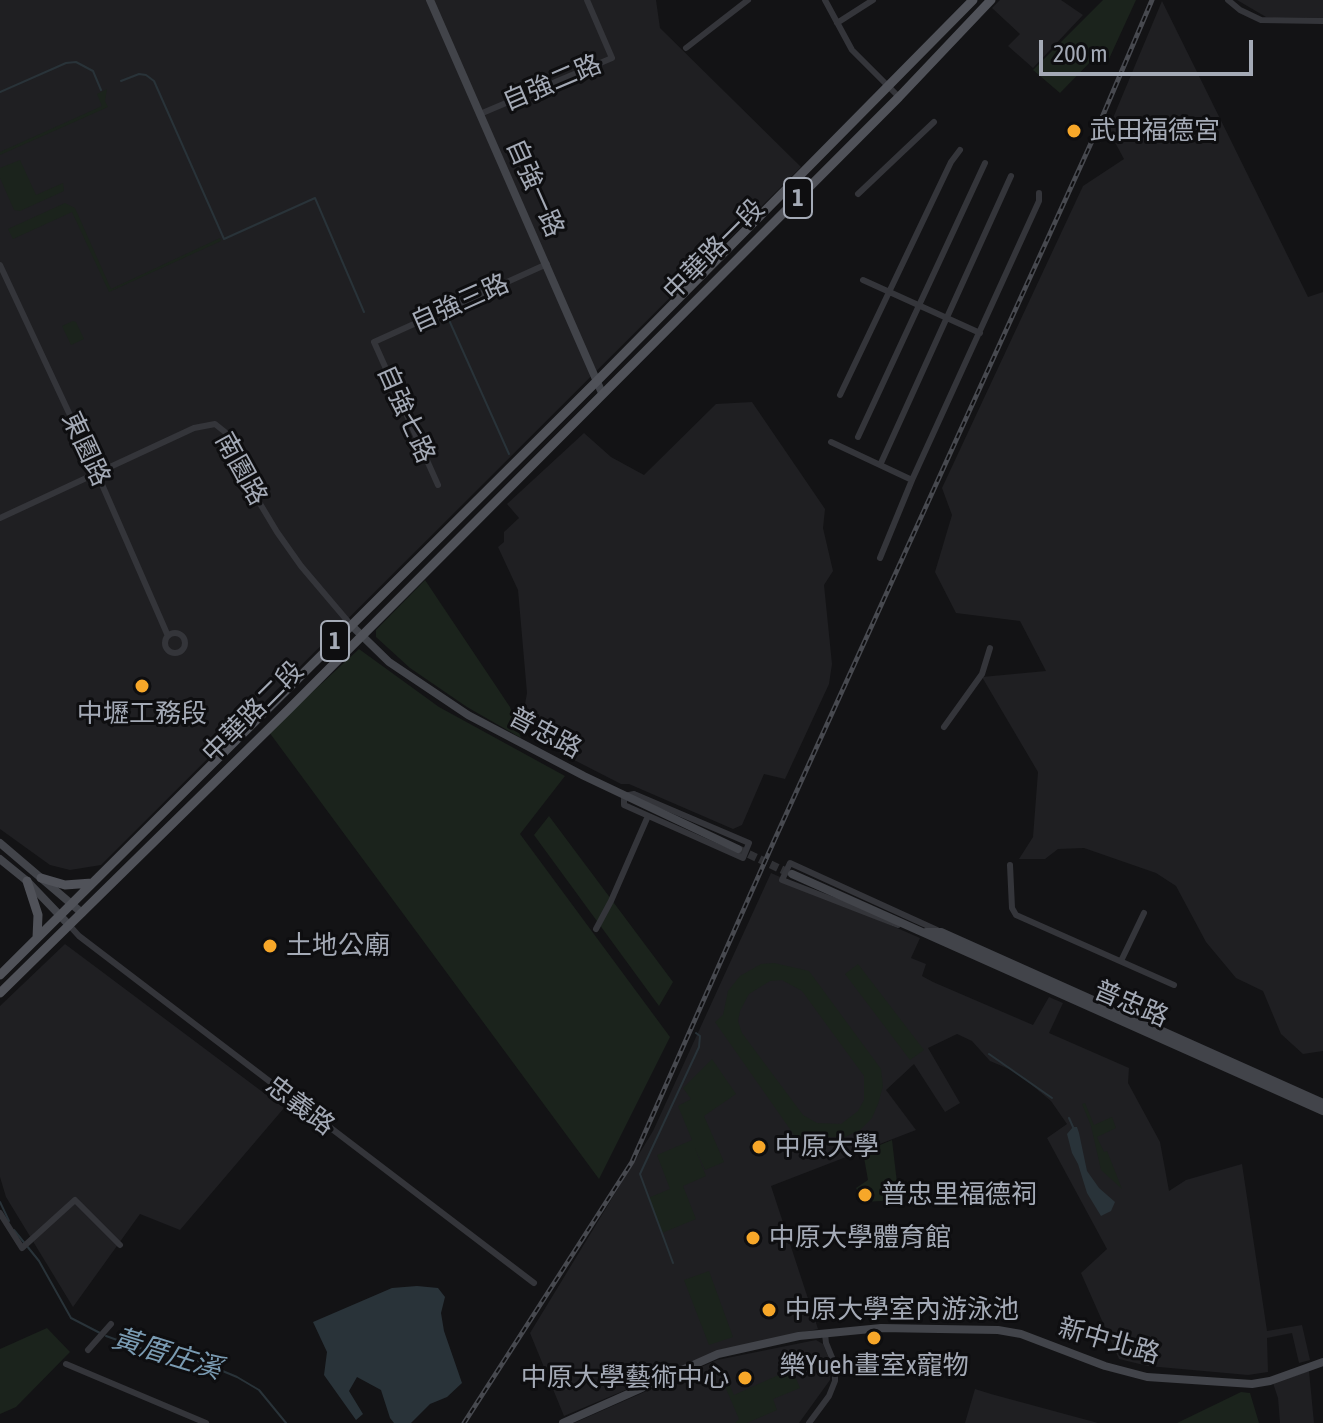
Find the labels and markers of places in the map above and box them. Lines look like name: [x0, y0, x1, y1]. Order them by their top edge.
place label: 武田福德宮: [1090, 115, 1220, 147]
marker: 武田福德宮: [1065, 122, 1083, 140]
marker: 中壢工務段: [133, 677, 151, 695]
place label: 中壢工務段: [77, 698, 207, 730]
place label: 土地公廟: [286, 930, 390, 962]
marker: 土地公廟: [261, 937, 279, 955]
place label: 中原大學: [775, 1131, 879, 1163]
marker: 中原大學: [750, 1138, 768, 1156]
place label: 普忠里福德祠: [881, 1179, 1037, 1211]
marker: 普忠里福德祠: [856, 1186, 874, 1204]
place label: 中原大學體育館: [769, 1222, 951, 1254]
marker: 中原大學體育館: [744, 1229, 762, 1247]
place label: 中原大學室內游泳池: [785, 1294, 1019, 1326]
marker: 中原大學室內游泳池: [760, 1301, 778, 1319]
marker: 樂Yueh畫室x寵物: [865, 1329, 883, 1347]
place label: 樂Yueh畫室x寵物: [779, 1350, 969, 1382]
place label: 中原大學藝術中心: [521, 1362, 729, 1394]
marker: 中原大學藝術中心: [736, 1369, 754, 1387]

